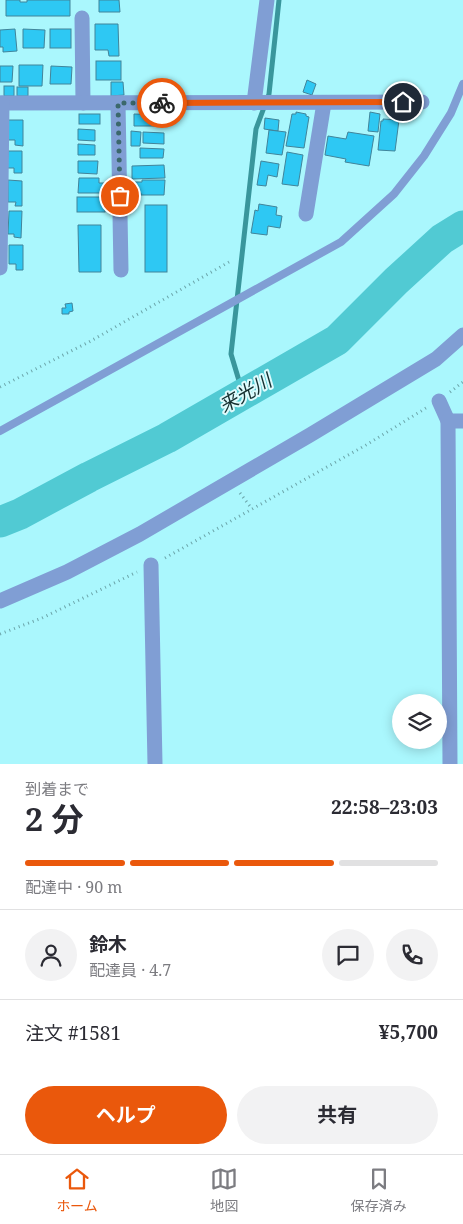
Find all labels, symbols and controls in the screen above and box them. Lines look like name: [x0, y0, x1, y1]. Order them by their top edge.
courier: [137, 78, 187, 128]
pin: [382, 81, 424, 123]
icon: home: [389, 88, 417, 116]
icon: bike: [148, 89, 176, 117]
pin: [99, 175, 141, 217]
icon: bag: [106, 182, 134, 210]
water label: 来光川: [214, 366, 278, 419]
map controls: [392, 694, 447, 749]
button: layers: [392, 694, 447, 749]
text: 到着まで: [25, 778, 89, 800]
text: 22:58–23:03: [331, 794, 438, 820]
text: 2 分: [25, 797, 83, 840]
text: 配達中 · 90 m: [25, 876, 123, 898]
button: person: [25, 929, 77, 981]
button: chat: [322, 929, 374, 981]
button: phone: [386, 929, 438, 981]
text: 鈴木: [89, 931, 127, 957]
text: 配達員 · 4.7: [89, 959, 171, 981]
text: ¥5,700: [379, 1019, 438, 1045]
text: 注文 #1581: [25, 1020, 121, 1046]
button: ヘルプ: [25, 1086, 227, 1144]
button: 共有: [237, 1086, 438, 1144]
tab: ホーム: [56, 1165, 98, 1215]
tab: 地図: [210, 1165, 238, 1215]
tab: 保存済み: [351, 1165, 407, 1215]

